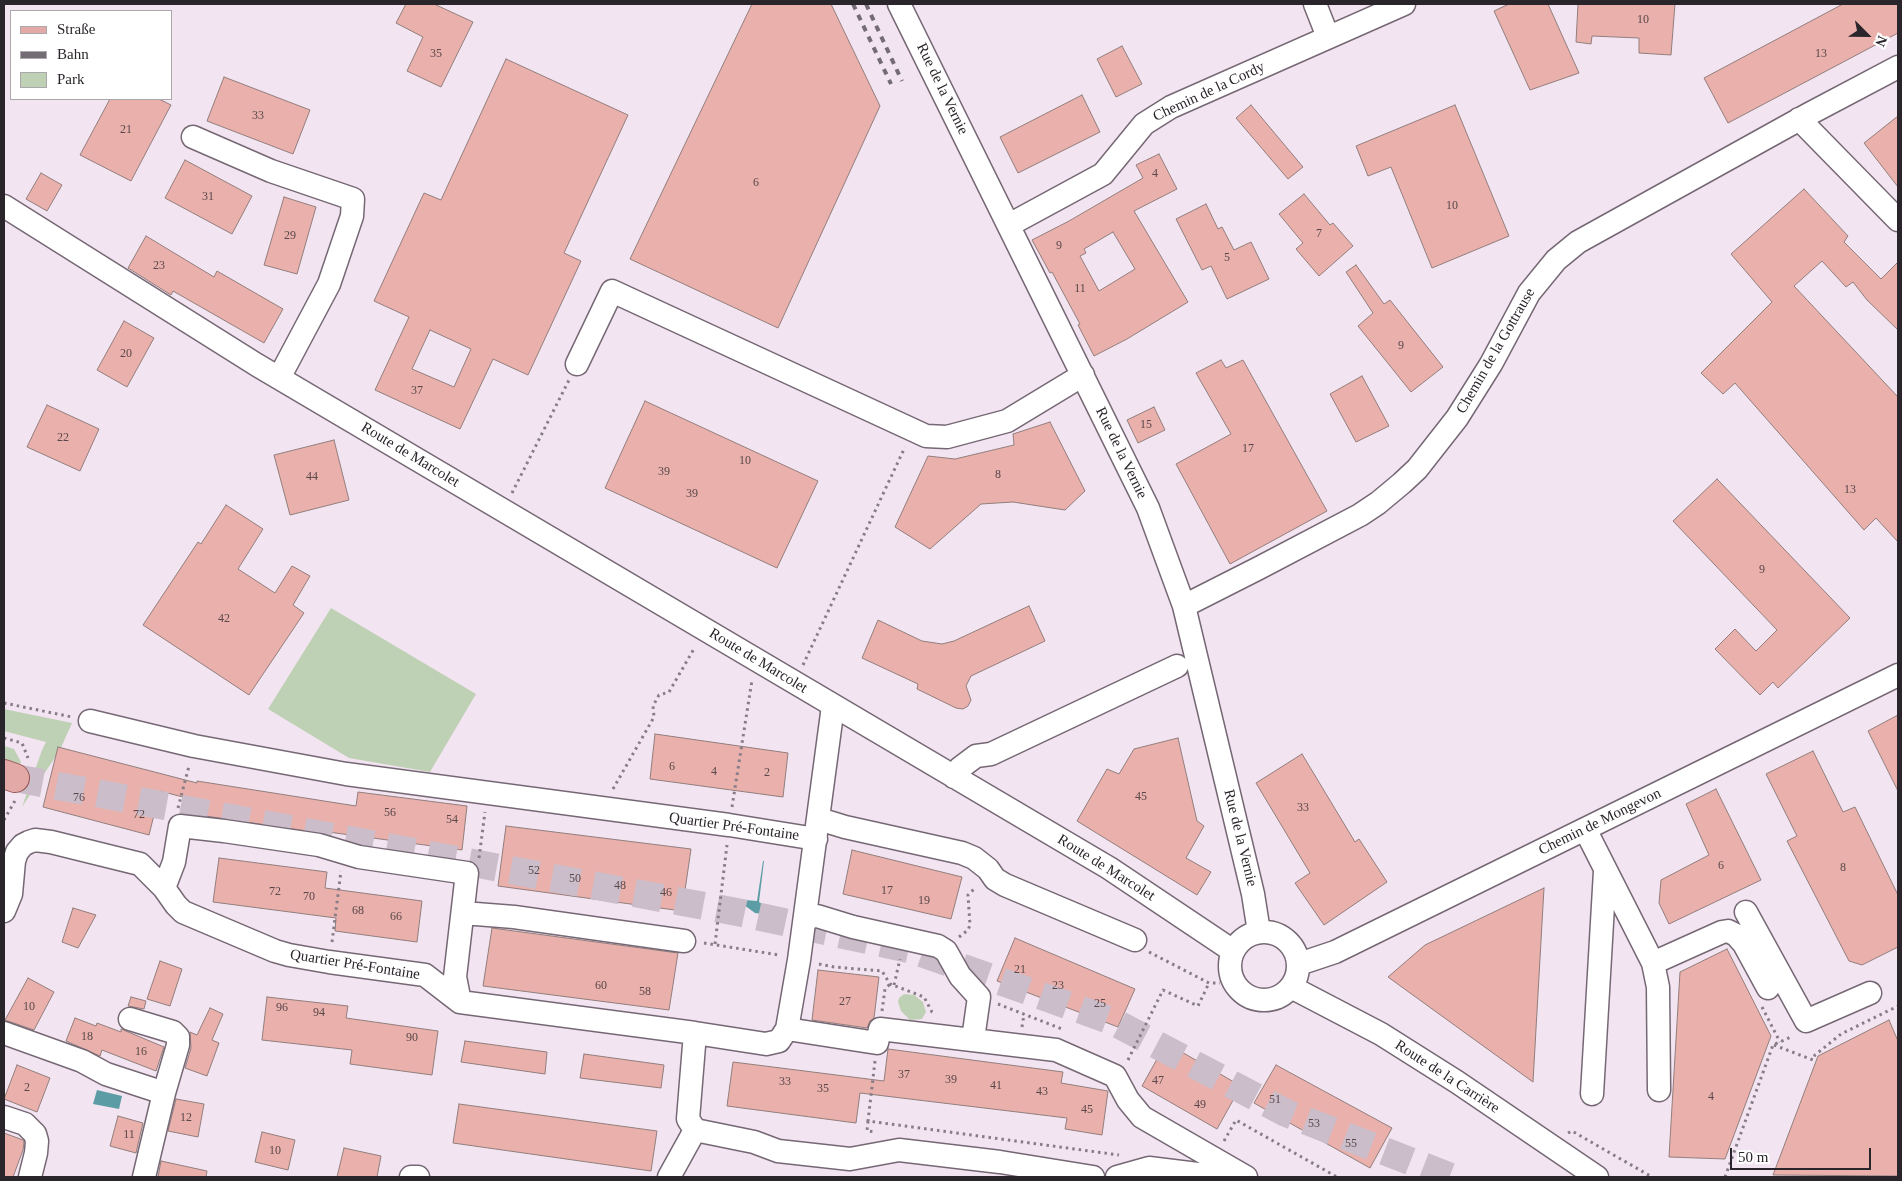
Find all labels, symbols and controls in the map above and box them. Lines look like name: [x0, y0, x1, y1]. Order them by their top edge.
legend: [10, 10, 172, 100]
north arrow: [1842, 10, 1892, 60]
house number: 10: [1637, 13, 1649, 27]
text: Straße: [57, 21, 95, 37]
text: N: [1872, 33, 1890, 49]
street label: Rue de la Vernie: [912, 40, 972, 138]
text: Bahn: [57, 46, 89, 62]
house number: 35: [430, 47, 442, 61]
house number: 13: [1815, 47, 1827, 61]
street label: Chemin de la Cordy: [1150, 58, 1268, 126]
text: Park: [57, 71, 85, 87]
house number: 33: [252, 109, 264, 123]
house number: 21: [120, 123, 132, 137]
house number: 4: [1152, 167, 1158, 181]
house number: 6: [753, 176, 759, 190]
house number: 31: [202, 190, 214, 204]
house number: 10: [1446, 199, 1458, 213]
house number: 7: [1316, 227, 1322, 241]
house number: 29: [284, 229, 296, 243]
house number: 9: [1056, 239, 1062, 253]
house number: 5: [1224, 251, 1230, 265]
house number: 23: [153, 259, 165, 273]
house number: 11: [1074, 282, 1086, 296]
street label: Chemin de la Gottrause: [1453, 285, 1539, 417]
house number: 9: [1398, 339, 1404, 353]
house number: 20: [120, 347, 132, 361]
house number: 37: [411, 384, 423, 398]
street label: Rue de la Vernie: [1091, 404, 1151, 502]
house number: 15: [1140, 418, 1152, 432]
street label: Route de Marcolet: [358, 419, 462, 491]
house number: 22: [57, 431, 69, 445]
house number: 17: [1242, 442, 1254, 456]
house number: 10: [739, 454, 751, 468]
house number: 39: [658, 465, 670, 479]
house number: 8: [995, 468, 1001, 482]
house number: 44: [306, 470, 318, 484]
house number: 13: [1844, 483, 1856, 497]
house number: 39: [686, 487, 698, 501]
house number: 9: [1759, 563, 1765, 577]
house number: 42: [218, 612, 230, 626]
street label: Route de Marcolet: [706, 625, 810, 697]
house number: 6: [669, 760, 675, 774]
house number: 4: [711, 765, 717, 779]
house number: 2: [764, 766, 770, 780]
street label: Chemin de Mongevon: [1536, 785, 1664, 859]
street label: Rue de la Vernie: [1219, 788, 1261, 888]
house number: 45: [1135, 790, 1147, 804]
house number: 76: [73, 791, 85, 805]
house number: 33: [1297, 801, 1309, 815]
house number: 56: [384, 806, 396, 820]
house number: 72: [133, 808, 145, 822]
street label: Quartier Pré-Fontaine: [668, 809, 800, 845]
house number: 54: [446, 813, 458, 827]
street label: Route de Marcolet: [1054, 831, 1158, 905]
house number: 6: [1718, 859, 1724, 873]
house number: 8: [1840, 861, 1846, 875]
house number: 52: [528, 864, 540, 878]
house number: 50: [569, 872, 581, 886]
house number: 48: [614, 879, 626, 893]
house number: 17: [881, 884, 893, 898]
house number: 72: [269, 885, 281, 899]
house number: 46: [660, 886, 672, 900]
house number: 70: [303, 890, 315, 904]
house number: 19: [918, 894, 930, 908]
house number: 68: [352, 904, 364, 918]
house number: 66: [390, 910, 402, 924]
street label: Quartier Pré-Fontaine: [289, 946, 421, 984]
house number: 21: [1014, 963, 1026, 977]
house number: 60: [595, 979, 607, 993]
house number: 23: [1052, 979, 1064, 993]
house number: 58: [639, 985, 651, 999]
house number: 27: [839, 995, 851, 1009]
house number: 25: [1094, 997, 1106, 1011]
house number: 10: [23, 1000, 35, 1014]
house number: 96: [276, 1001, 288, 1015]
house number: 94: [313, 1006, 325, 1020]
house number: 18: [81, 1030, 93, 1044]
house number: 90: [406, 1031, 418, 1045]
street label: Route de la Carrière: [1391, 1036, 1503, 1118]
house number: 16: [135, 1045, 147, 1059]
house number: 37: [898, 1068, 910, 1082]
house number: 39: [945, 1073, 957, 1087]
house number: 47: [1152, 1074, 1164, 1088]
house number: 33: [779, 1075, 791, 1089]
house number: 41: [990, 1079, 1002, 1093]
house number: 2: [24, 1081, 30, 1095]
house number: 35: [817, 1082, 829, 1096]
house number: 43: [1036, 1085, 1048, 1099]
house number: 4: [1708, 1090, 1714, 1104]
house number: 51: [1269, 1093, 1281, 1107]
house number: 49: [1194, 1098, 1206, 1112]
house number: 45: [1081, 1103, 1093, 1117]
house number: 12: [180, 1111, 192, 1125]
house number: 53: [1308, 1117, 1320, 1131]
house number: 11: [123, 1128, 135, 1142]
house number: 55: [1345, 1137, 1357, 1151]
scale bar: [1732, 1138, 1873, 1170]
house number: 10: [269, 1144, 281, 1158]
text: 50 m: [1738, 1149, 1768, 1165]

